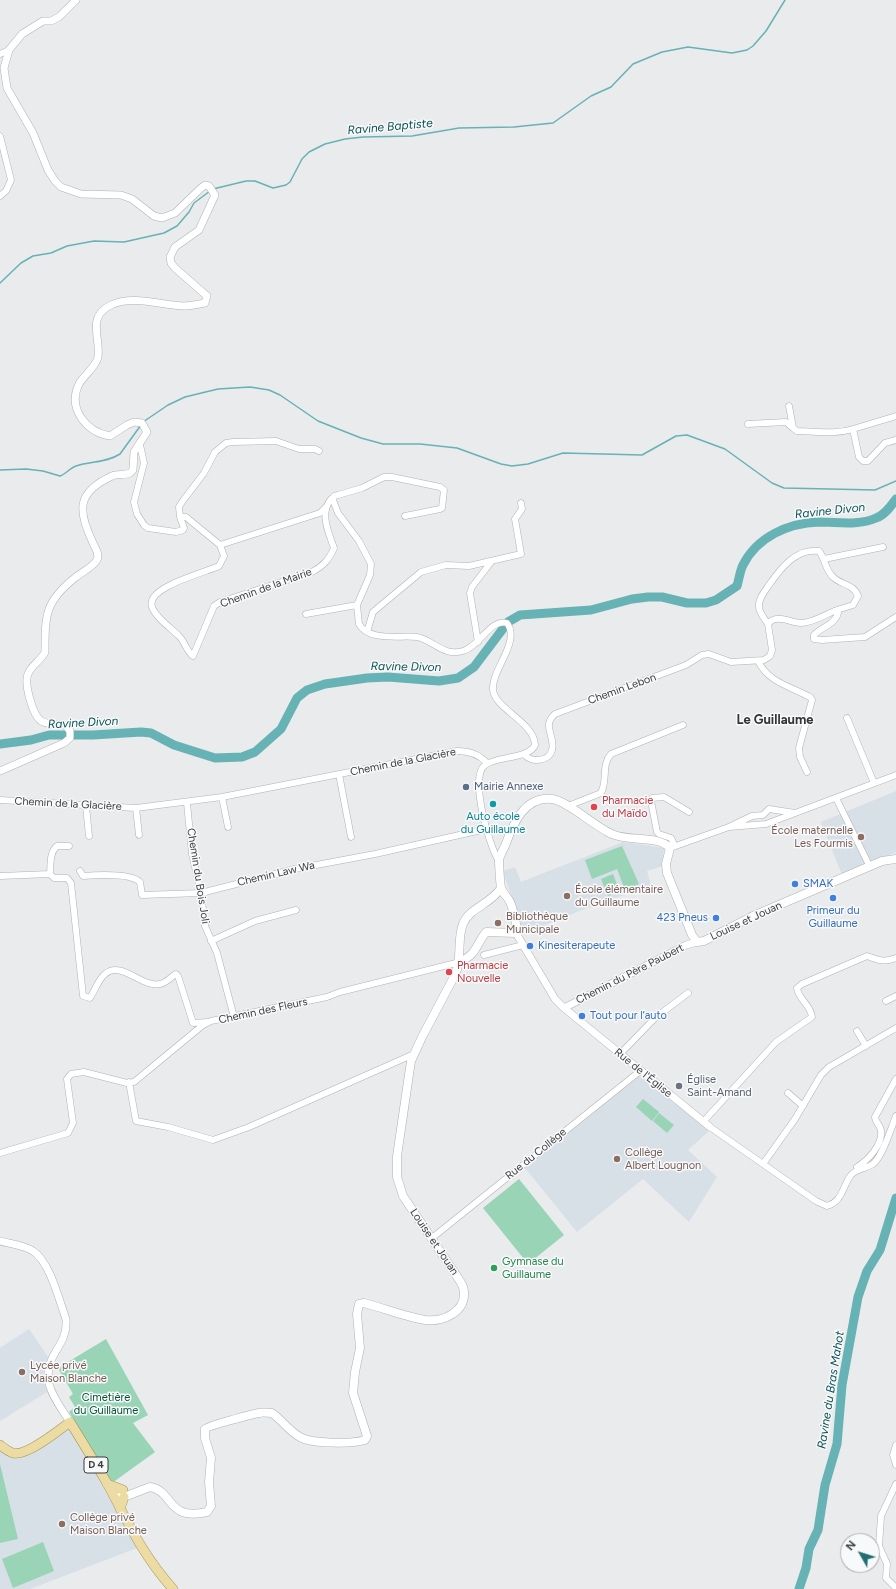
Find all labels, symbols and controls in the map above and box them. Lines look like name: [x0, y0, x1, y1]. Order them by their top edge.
water label: Ravine Baptiste: [347, 116, 433, 138]
water label: Ravine Divon: [794, 500, 866, 522]
street label: Chemin de la Mairie: [218, 565, 314, 611]
water label: Ravine Divon: [371, 659, 441, 675]
street label: Chemin Lebon: [586, 671, 658, 707]
district label: Le Guillaume: [737, 712, 813, 728]
water label: Ravine Divon: [47, 714, 119, 732]
street label: Chemin de la Glacière: [349, 745, 457, 779]
place label: Mairie Annexe: [474, 780, 543, 794]
marker: Mairie Annexe: [461, 782, 471, 792]
place label: Pharmacie du Maïdo: [602, 794, 653, 820]
street label: Chemin de la Glacière: [14, 795, 122, 813]
marker: Auto école du Guillaume: [488, 799, 498, 809]
marker: Pharmacie du Maïdo: [589, 802, 599, 812]
place label: Auto école du Guillaume: [461, 810, 525, 836]
place label: École maternelle Les Fourmis: [771, 824, 853, 850]
street label: Chemin du Bois Joli: [184, 827, 212, 925]
marker: École maternelle Les Fourmis: [856, 832, 866, 842]
street label: Chemin Law Wa: [236, 859, 316, 889]
place label: SMAK: [803, 877, 833, 891]
marker: SMAK: [790, 879, 800, 889]
place label: École élémentaire du Guillaume: [575, 883, 663, 909]
marker: École élémentaire du Guillaume: [562, 891, 572, 901]
marker: Primeur du Guillaume: [828, 893, 838, 903]
street label: Louise et Jouan: [708, 899, 784, 943]
place label: Primeur du Guillaume: [806, 904, 860, 930]
place label: Bibliothèque Municipale: [506, 910, 568, 936]
place label: 423 Pneus: [657, 911, 708, 925]
marker: 423 Pneus: [711, 913, 721, 923]
marker: Bibliothèque Municipale: [493, 918, 503, 928]
place label: Kinesiterapeute: [538, 939, 615, 953]
marker: Kinesiterapeute: [525, 941, 535, 951]
street label: Chemin du Père Paubert: [574, 941, 686, 1007]
place label: Pharmacie Nouvelle: [457, 959, 508, 985]
marker: Pharmacie Nouvelle: [444, 967, 454, 977]
street label: Chemin des Fleurs: [217, 995, 309, 1027]
place label: Tout pour l’auto: [590, 1009, 667, 1023]
marker: Tout pour l’auto: [577, 1011, 587, 1021]
street label: Rue de l'Église: [611, 1046, 675, 1100]
place label: Église Saint-Amand: [687, 1073, 752, 1099]
marker: Église Saint-Amand: [674, 1081, 684, 1091]
street label: Rue du Collège: [503, 1125, 569, 1183]
place label: Collège Albert Lougnon: [625, 1146, 701, 1172]
marker: Collège Albert Lougnon: [612, 1154, 622, 1164]
street label: Louise et Jouan: [407, 1206, 461, 1278]
place label: Gymnase du Guillaume: [502, 1255, 564, 1281]
marker: Gymnase du Guillaume: [489, 1263, 499, 1273]
water label: Ravine du Bras Mahot: [815, 1330, 847, 1450]
place label: Lycée privé Maison Blanche: [30, 1359, 107, 1385]
marker: Lycée privé Maison Blanche: [17, 1367, 27, 1377]
park label: Cimetière du Guillaume: [74, 1391, 138, 1417]
road number: D 4: [84, 1457, 108, 1473]
place label: Collège privé Maison Blanche: [70, 1511, 147, 1537]
marker: Collège privé Maison Blanche: [57, 1519, 67, 1529]
north arrow: [840, 1533, 880, 1573]
text: N: [843, 1538, 859, 1553]

